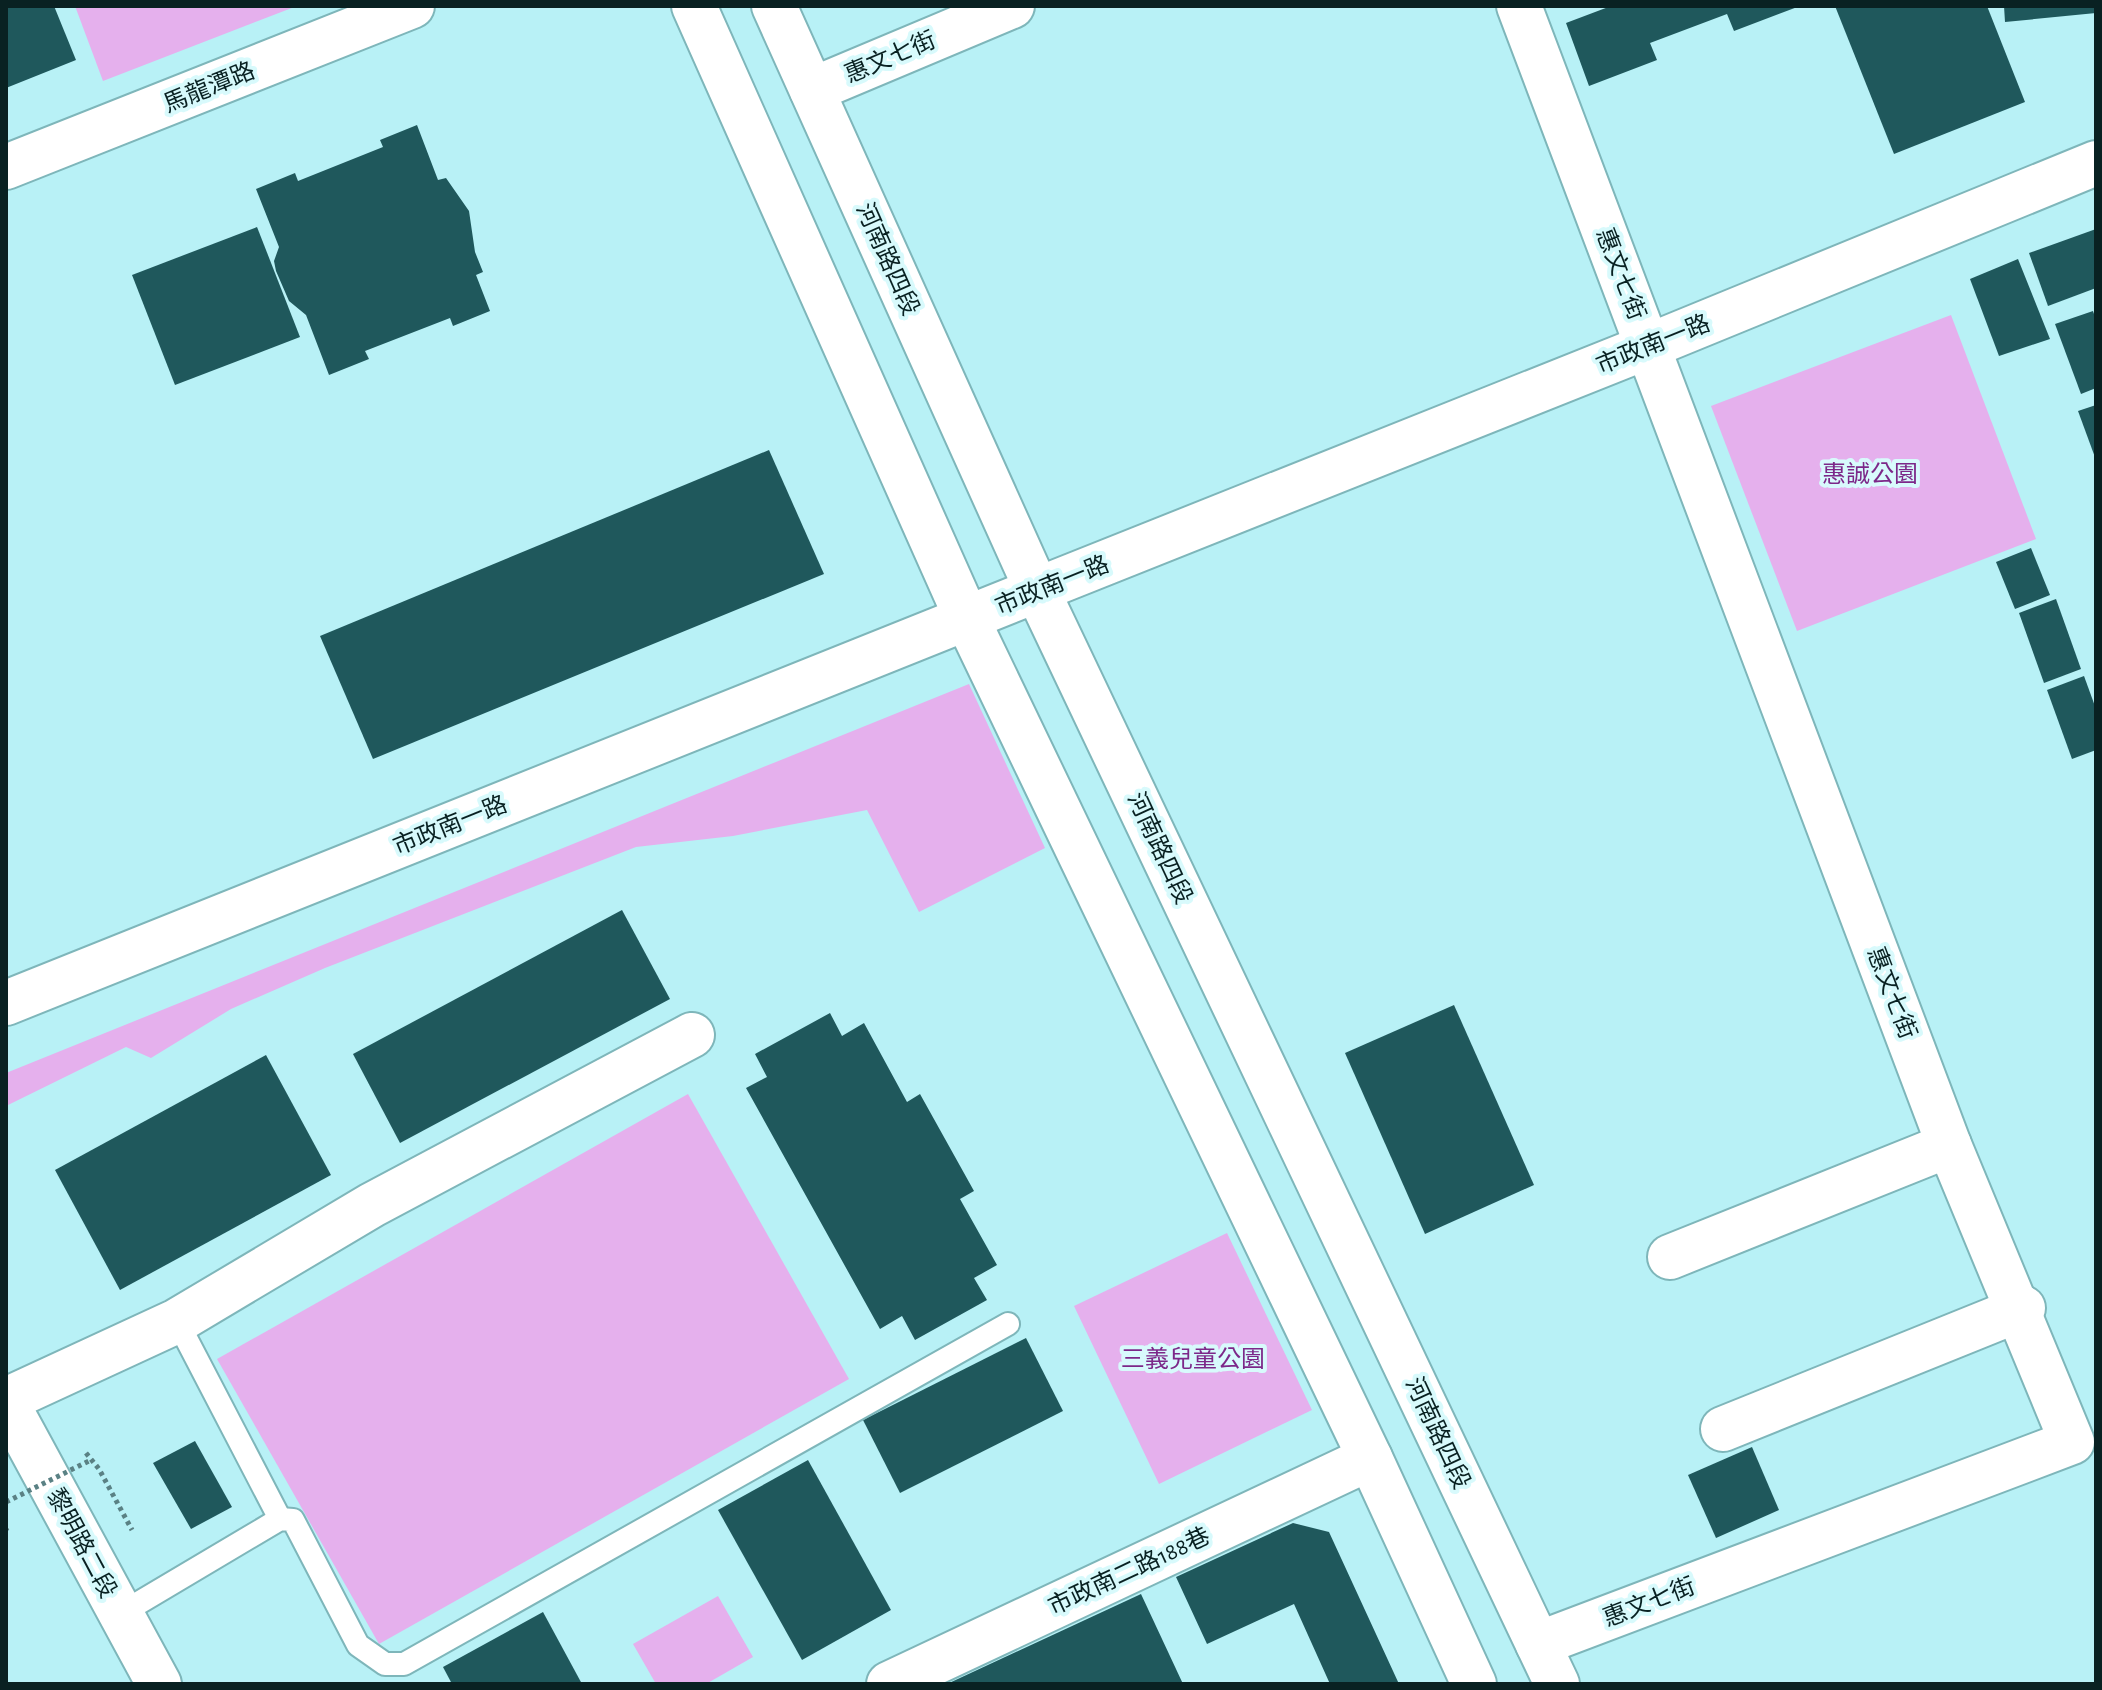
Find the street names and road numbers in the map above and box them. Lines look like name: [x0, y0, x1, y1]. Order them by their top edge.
street label: 惠文七街: [841, 26, 939, 88]
street label: 馬龍潭路: [160, 57, 258, 117]
street label: 河南路四段: [852, 199, 924, 319]
street label: 惠文七街: [1592, 225, 1650, 323]
street label: 市政南一路: [1592, 309, 1714, 379]
street label: 市政南一路: [991, 550, 1113, 620]
street label: 河南路四段: [1123, 788, 1197, 908]
street label: 市政南一路: [389, 790, 511, 860]
street label: 惠文七街: [1863, 944, 1921, 1042]
street label: 河南路四段: [1401, 1373, 1475, 1493]
street label: 黎明路二段: [42, 1484, 122, 1602]
street label: 市政南二路188巷: [1044, 1522, 1214, 1620]
street label: 惠文七街: [1600, 1573, 1698, 1631]

